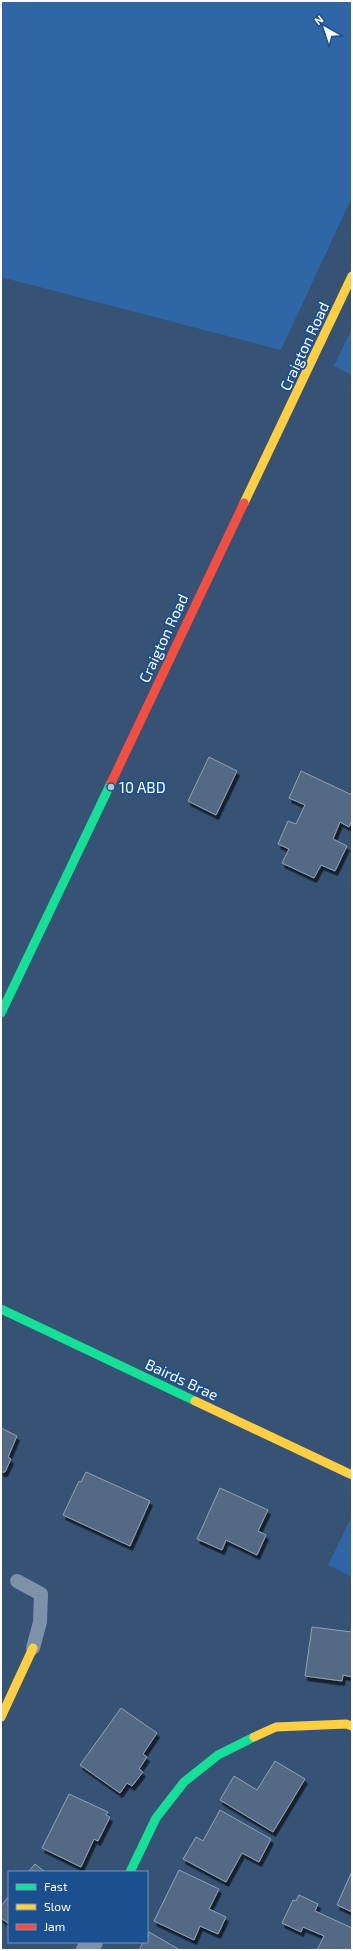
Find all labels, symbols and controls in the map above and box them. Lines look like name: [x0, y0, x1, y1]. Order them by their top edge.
north arrow: [305, 8, 345, 48]
text: N: [311, 12, 326, 27]
street label: Craigton Road: [276, 299, 332, 393]
street label: Craigton Road: [135, 591, 191, 685]
place label: 10 ABD: [119, 778, 166, 796]
marker: 10 ABD: [106, 782, 116, 792]
street label: Bairds Brae: [143, 1354, 221, 1404]
legend: [8, 1871, 148, 1943]
text: Fast: [44, 1879, 68, 1893]
text: Slow: [44, 1899, 71, 1913]
text: Jam: [44, 1919, 65, 1933]

